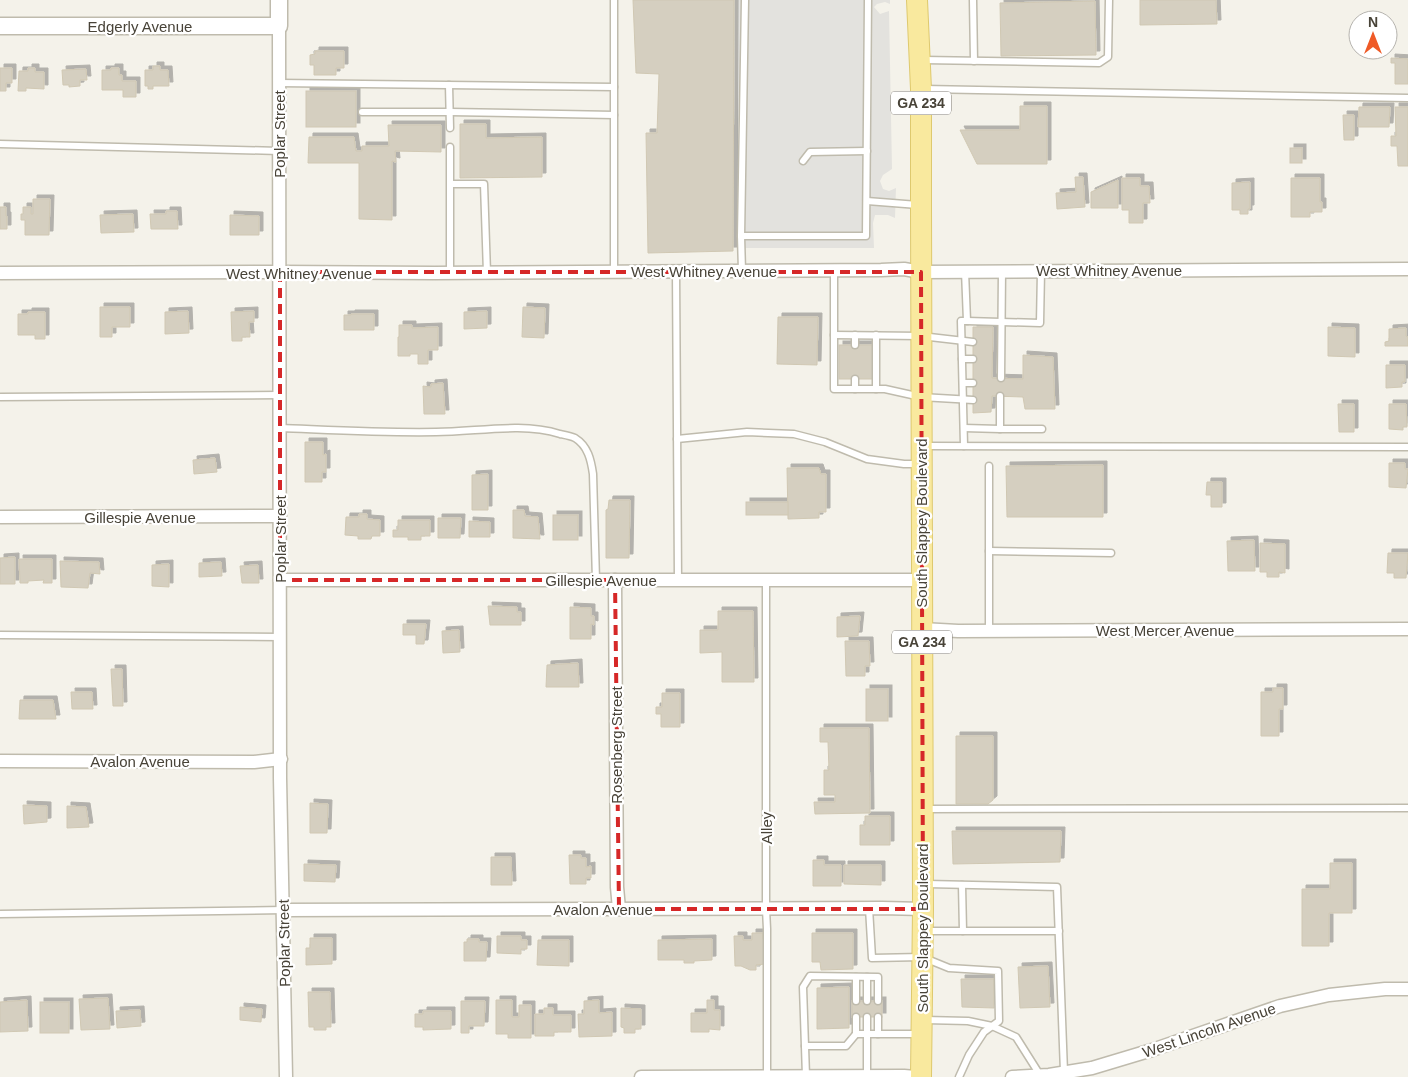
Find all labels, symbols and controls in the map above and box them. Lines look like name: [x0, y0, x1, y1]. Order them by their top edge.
north arrow: [1348, 10, 1398, 60]
text: N: [1368, 14, 1378, 30]
street label: Edgerly Avenue: [88, 18, 192, 35]
street label: Poplar Street: [271, 89, 288, 178]
road number: GA 234: [891, 92, 951, 115]
street label: West Whitney Avenue: [1036, 262, 1182, 279]
street label: West Whitney Avenue: [631, 263, 777, 280]
street label: West Whitney Avenue: [226, 265, 372, 282]
street label: South Slappey Boulevard: [913, 438, 930, 608]
street label: Poplar Street: [272, 494, 289, 583]
street label: Gillespie Avenue: [84, 509, 196, 526]
street label: Gillespie Avenue: [545, 572, 657, 589]
street label: West Mercer Avenue: [1096, 622, 1234, 639]
road number: GA 234: [892, 630, 952, 654]
street label: Rosenberg Street: [608, 685, 625, 804]
street label: Avalon Avenue: [90, 753, 190, 770]
street label: Alley: [758, 811, 775, 844]
street label: South Slappey Boulevard: [914, 843, 931, 1013]
street label: Poplar Street: [275, 898, 293, 987]
street label: Avalon Avenue: [553, 901, 653, 918]
street label: West Lincoln Avenue: [1140, 999, 1278, 1061]

